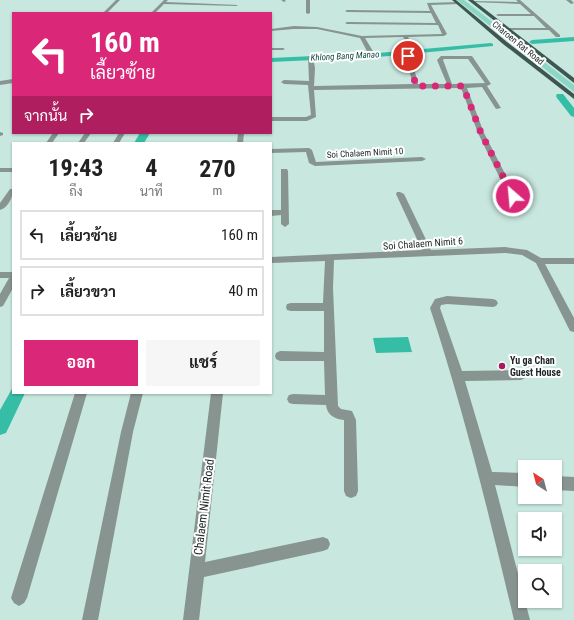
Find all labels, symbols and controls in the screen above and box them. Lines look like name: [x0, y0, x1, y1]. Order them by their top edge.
street label: Charoen Rat Road: [490, 19, 546, 67]
text: 160 m: [90, 26, 160, 59]
icon: left: [24, 28, 76, 80]
pin: [391, 39, 425, 73]
icon: arrive: [397, 45, 419, 67]
water label: Khlong Bang Manao: [310, 49, 380, 63]
text: เลี้ยวซ้าย: [90, 62, 156, 83]
icon: right: [75, 104, 97, 126]
text: จากนั้น: [24, 107, 67, 125]
street label: Soi Chalaem Nimit 10: [326, 146, 404, 160]
text: 19:43: [48, 154, 103, 182]
text: 4: [145, 154, 157, 182]
text: 270: [199, 155, 236, 183]
position arrow: [492, 175, 534, 217]
text: m: [213, 183, 222, 198]
text: ถึง: [69, 184, 83, 199]
text: นาที: [140, 184, 163, 199]
icon: left: [26, 224, 48, 246]
text: 160 m: [221, 226, 258, 244]
text: เลี้ยวซ้าย: [60, 227, 117, 245]
street label: Soi Chalaem Nimit 6: [383, 235, 463, 252]
icon: right: [26, 280, 48, 302]
text: 40 m: [228, 282, 258, 300]
text: เลี้ยวขวา: [60, 283, 116, 301]
button: ออก: [24, 340, 138, 386]
button: แชร์: [146, 340, 260, 386]
place label: Yu ga Chan Guest House: [510, 355, 561, 378]
marker: Yu ga Chan Guest House: [497, 361, 507, 371]
street label: Chalaem Nimit Road: [191, 458, 217, 556]
north arrow: [518, 460, 562, 504]
map controls: [518, 460, 562, 608]
button: sound: [518, 512, 562, 556]
button: search: [518, 564, 562, 608]

